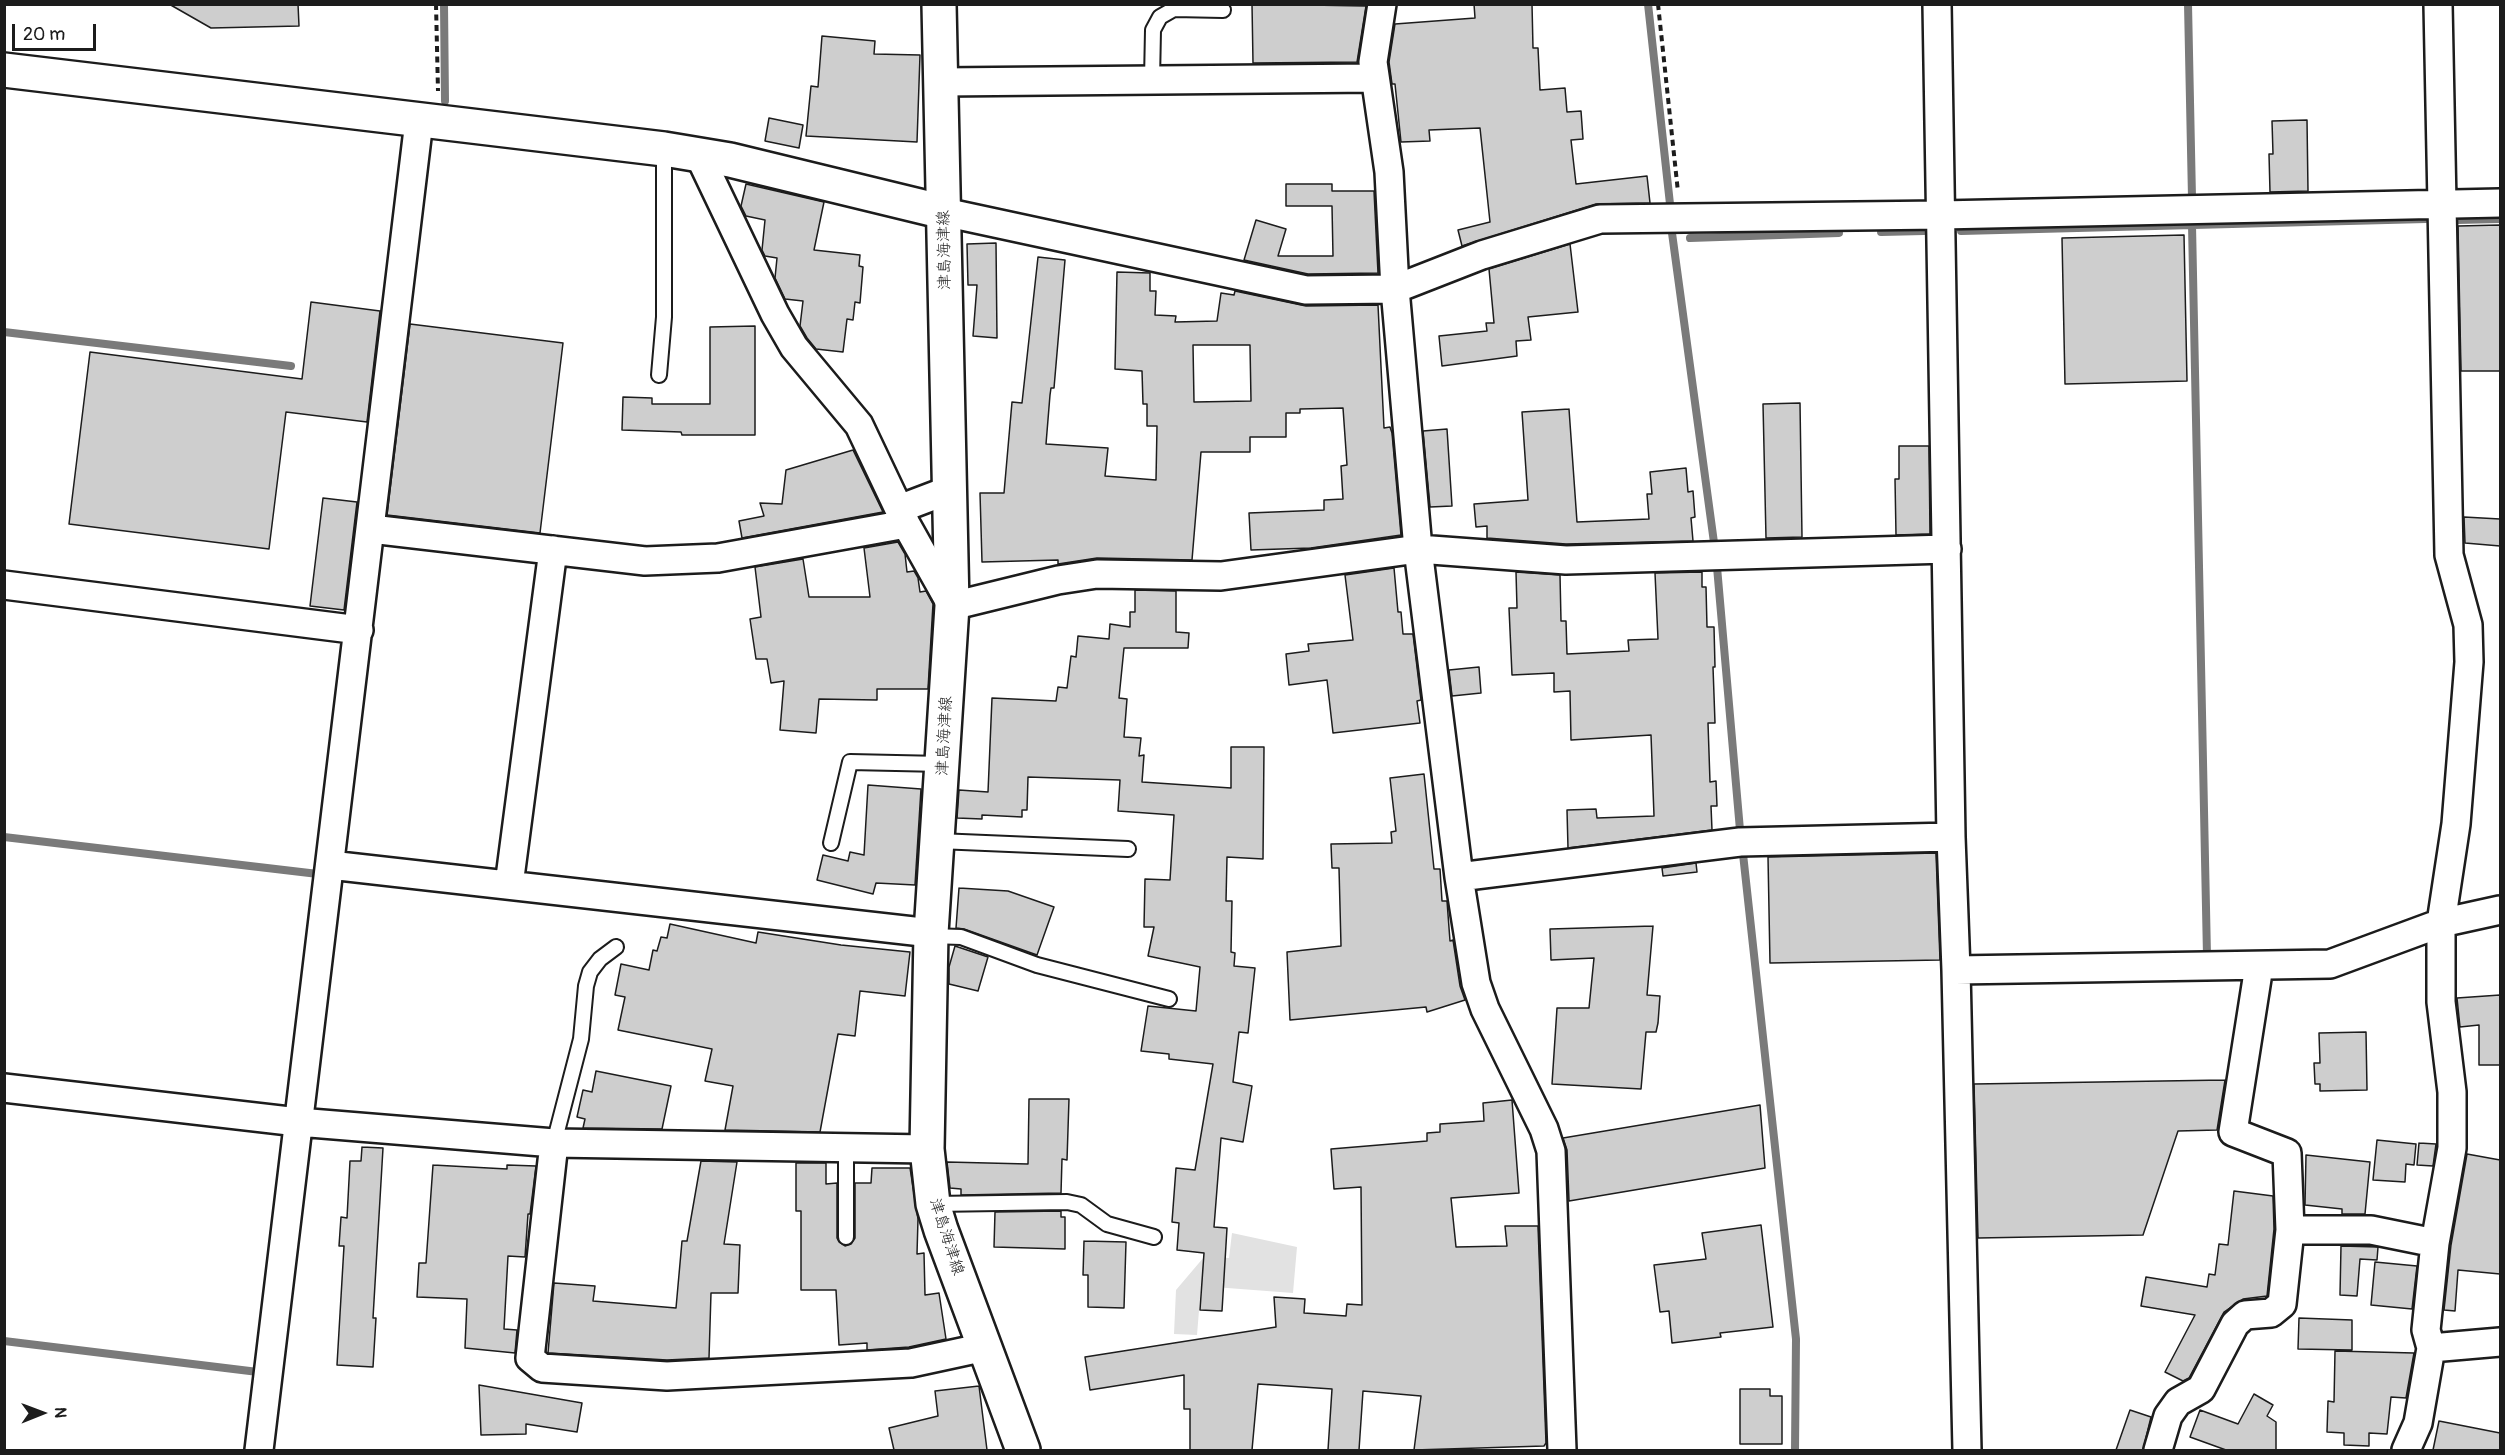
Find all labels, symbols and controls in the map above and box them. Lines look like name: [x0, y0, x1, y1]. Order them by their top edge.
scale bar: [15, 12, 99, 50]
text: 20 m: [23, 23, 65, 46]
street label: 津島海津線: [935, 210, 955, 290]
street label: 津島海津線: [933, 696, 957, 776]
street label: 津島海津線: [925, 1196, 967, 1278]
north arrow: [12, 1383, 72, 1443]
text: N: [50, 1407, 70, 1418]

